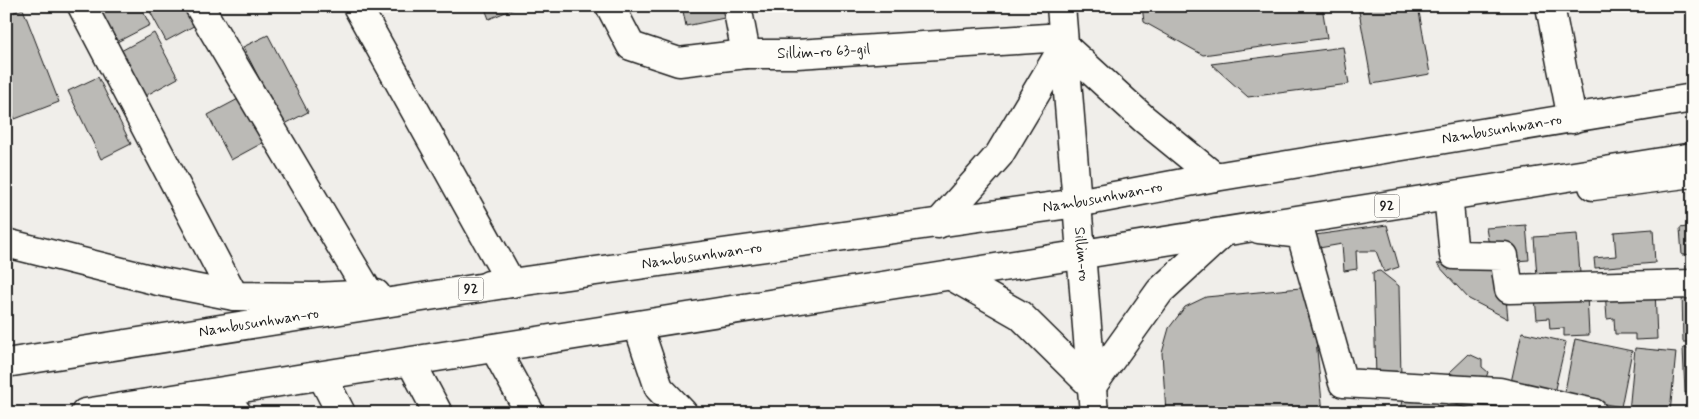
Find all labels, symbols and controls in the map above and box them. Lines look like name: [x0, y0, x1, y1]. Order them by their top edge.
street label: Sillim-ro 63-gil: [777, 39, 871, 64]
street label: Nambusunhwan-ro: [1440, 110, 1563, 149]
street label: Nambusunhwan-ro: [1041, 177, 1164, 218]
road number: 92: [1374, 195, 1400, 218]
street label: Sillim-ro: [1069, 226, 1093, 282]
street label: Nambusunhwan-ro: [640, 238, 763, 274]
road number: 92: [458, 278, 484, 300]
street label: Nambusunhwan-ro: [197, 304, 320, 342]

